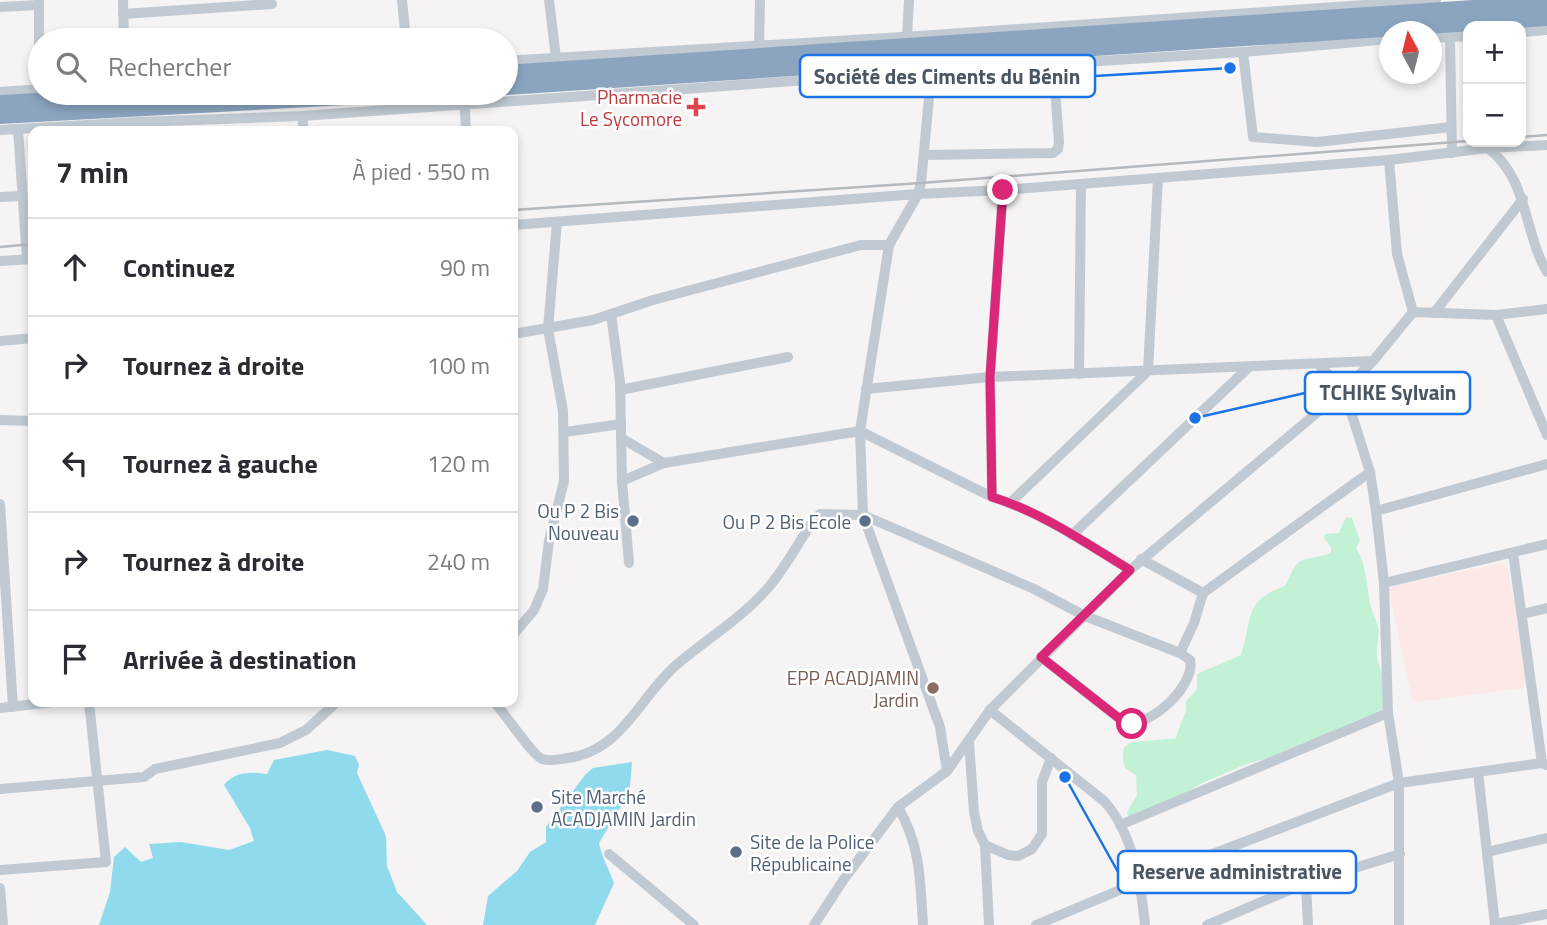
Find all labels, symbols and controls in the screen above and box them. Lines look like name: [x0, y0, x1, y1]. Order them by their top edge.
north arrow: [1379, 21, 1442, 84]
map controls: [1463, 21, 1526, 147]
button: +: [1463, 21, 1526, 84]
search box: [28, 28, 518, 105]
text: Rechercher: [108, 47, 232, 86]
icon: search: [52, 48, 90, 86]
callout: Société des Ciments du Bénin: [800, 55, 1095, 97]
text: Société des Ciments du Bénin: [814, 60, 1080, 92]
place label: Pharmacie Le Sycomore: [580, 82, 682, 133]
button: −: [1463, 84, 1526, 147]
marker: Pharmacie Le Sycomore: [688, 99, 704, 115]
text: 7 min: [56, 149, 129, 195]
text: À pied · 550 m: [352, 154, 490, 189]
route end: [987, 174, 1018, 205]
icon: ahead: [56, 248, 94, 286]
text: Continuez: [123, 248, 235, 287]
text: 90 m: [440, 250, 490, 285]
icon: right: [56, 346, 94, 384]
text: Tournez à droite: [123, 346, 304, 385]
text: 100 m: [427, 348, 490, 383]
callout: TCHIKE Sylvain: [1305, 372, 1470, 414]
text: TCHIKE Sylvain: [1320, 376, 1456, 408]
icon: left: [56, 444, 94, 482]
text: Tournez à gauche: [123, 444, 318, 483]
text: 120 m: [427, 446, 490, 481]
place label: Ou P 2 Bis Nouveau: [537, 496, 619, 547]
place label: Ou P 2 Bis Ecole: [723, 507, 851, 536]
marker: Ou P 2 Bis Nouveau: [625, 513, 641, 529]
marker: Ou P 2 Bis Ecole: [857, 513, 873, 529]
icon: right: [56, 542, 94, 580]
text: Tournez à droite: [123, 542, 304, 581]
text: 240 m: [427, 544, 490, 579]
icon: arrive: [56, 640, 94, 678]
text: Arrivée à destination: [123, 640, 357, 679]
place label: EPP ACADJAMIN Jardin: [787, 663, 919, 714]
marker: EPP ACADJAMIN Jardin: [925, 680, 941, 696]
route start: [1116, 708, 1147, 739]
place label: Site Marché ACADJAMIN Jardin: [551, 782, 696, 833]
marker: Site Marché ACADJAMIN Jardin: [529, 799, 545, 815]
place label: Site de la Police Républicaine: [750, 827, 874, 878]
marker: Site de la Police Républicaine: [728, 844, 744, 860]
callout: Reserve administrative: [1118, 851, 1356, 893]
text: Reserve administrative: [1132, 855, 1342, 887]

